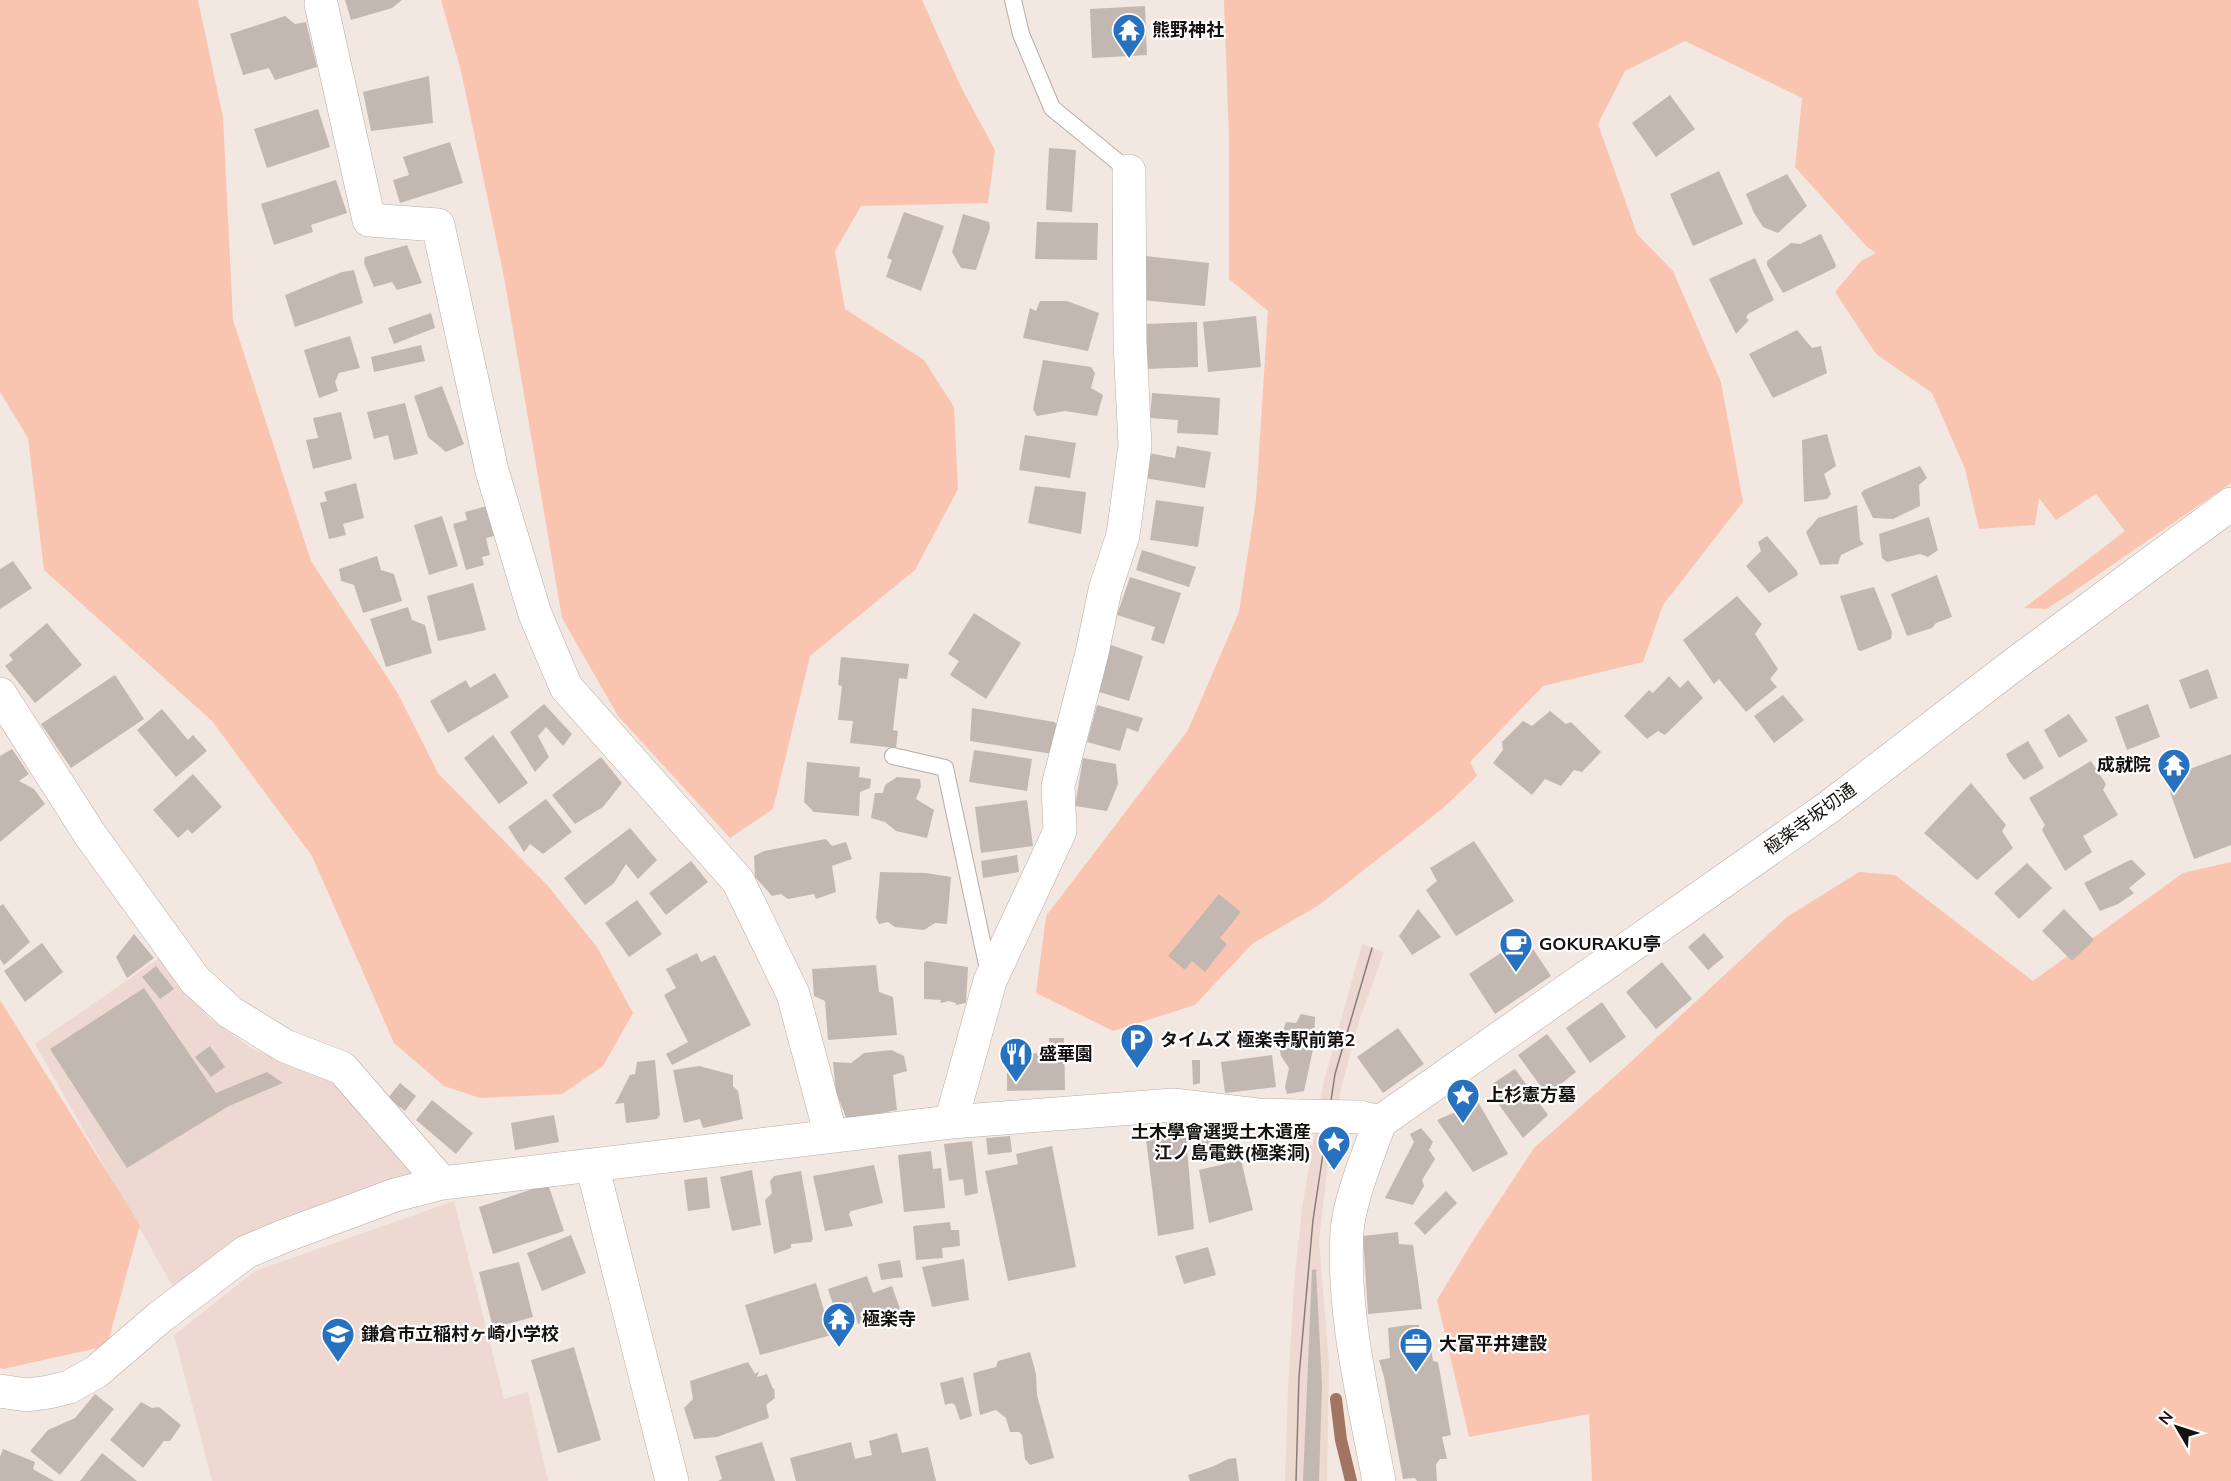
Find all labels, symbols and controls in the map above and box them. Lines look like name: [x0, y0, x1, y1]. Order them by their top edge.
temple icon: 熊野神社: [1111, 12, 1147, 59]
place label: 熊野神社: [1152, 18, 1224, 41]
temple icon: 成就院: [2156, 747, 2192, 794]
place label: 成就院: [2097, 753, 2151, 776]
street label: 極楽寺坂切通: [1759, 778, 1860, 860]
cafe icon: GOKURAKU亭: [1498, 926, 1534, 973]
place label: GOKURAKU亭: [1539, 932, 1661, 955]
parking icon: タイムズ 極楽寺駅前第2: [1119, 1022, 1155, 1069]
place label: タイムズ 極楽寺駅前第2: [1160, 1028, 1355, 1051]
restaurant icon: 盛華園: [998, 1036, 1034, 1083]
place label: 盛華園: [1039, 1042, 1093, 1065]
place icon: 上杉憲方墓: [1445, 1077, 1481, 1124]
place label: 上杉憲方墓: [1486, 1083, 1576, 1106]
place label: 土木學會選奨土木遺産 江ノ島電鉄(極楽洞): [1131, 1120, 1311, 1164]
place icon: 土木學會選奨土木遺産 江ノ島電鉄(極楽洞): [1316, 1124, 1352, 1171]
temple icon: 極楽寺: [821, 1301, 857, 1348]
place label: 極楽寺: [862, 1307, 916, 1330]
school or university icon: 鎌倉市立稲村ヶ崎小学校: [320, 1316, 356, 1363]
place label: 鎌倉市立稲村ヶ崎小学校: [361, 1322, 559, 1345]
office icon: 大富平井建設: [1398, 1326, 1434, 1373]
place label: 大富平井建設: [1439, 1332, 1547, 1355]
north arrow: [2147, 1397, 2207, 1457]
text: N: [2154, 1407, 2177, 1429]

